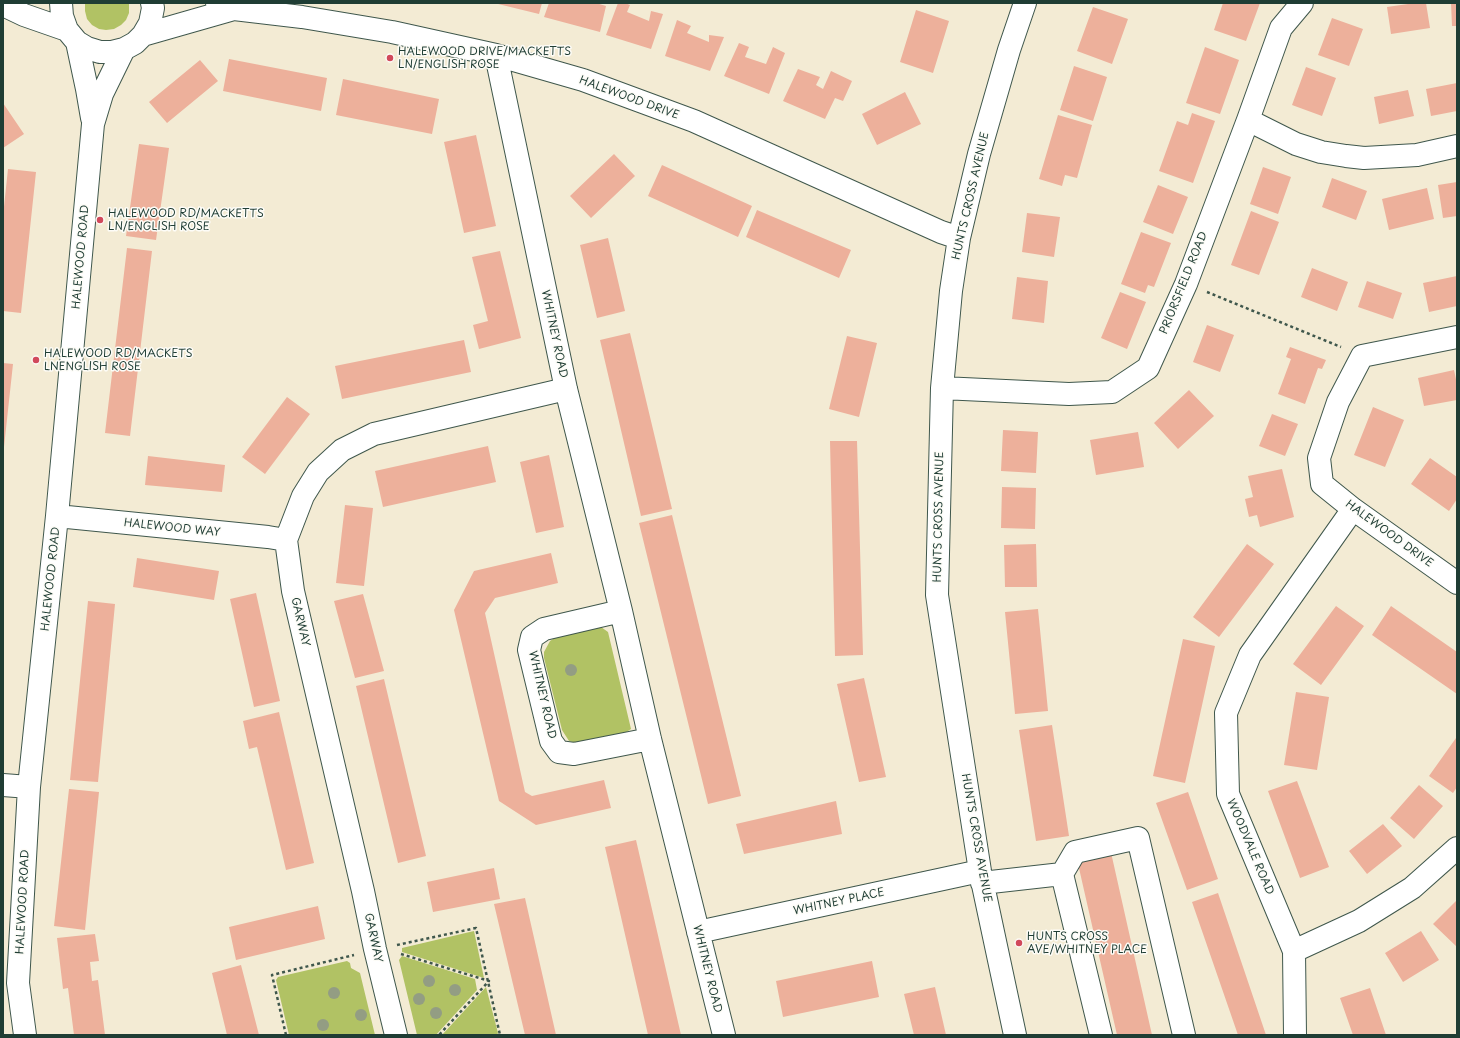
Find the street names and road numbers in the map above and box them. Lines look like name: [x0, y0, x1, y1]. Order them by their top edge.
street label: HALEWOOD DRIVE: [577, 74, 681, 122]
street label: HUNTS CROSS AVENUE: [950, 131, 992, 261]
street label: HALEWOOD ROAD: [70, 204, 92, 310]
street label: PRIORSFIELD ROAD: [1157, 230, 1211, 336]
street label: WHITNEY ROAD: [538, 289, 570, 379]
street label: HUNTS CROSS AVENUE: [931, 452, 947, 582]
street label: HALEWOOD DRIVE: [1343, 498, 1435, 570]
street label: HALEWOOD WAY: [123, 516, 221, 540]
street label: HALEWOOD ROAD: [39, 526, 63, 632]
street label: GARWAY: [288, 596, 312, 648]
street label: WHITNEY ROAD: [525, 650, 559, 740]
street label: HUNTS CROSS AVENUE: [958, 773, 994, 903]
street label: WOODVALE ROAD: [1224, 797, 1276, 897]
street label: HALEWOOD ROAD: [14, 849, 32, 955]
street label: WHITNEY PLACE: [792, 886, 886, 918]
street label: GARWAY: [361, 912, 385, 964]
street label: WHITNEY ROAD: [690, 924, 724, 1014]

